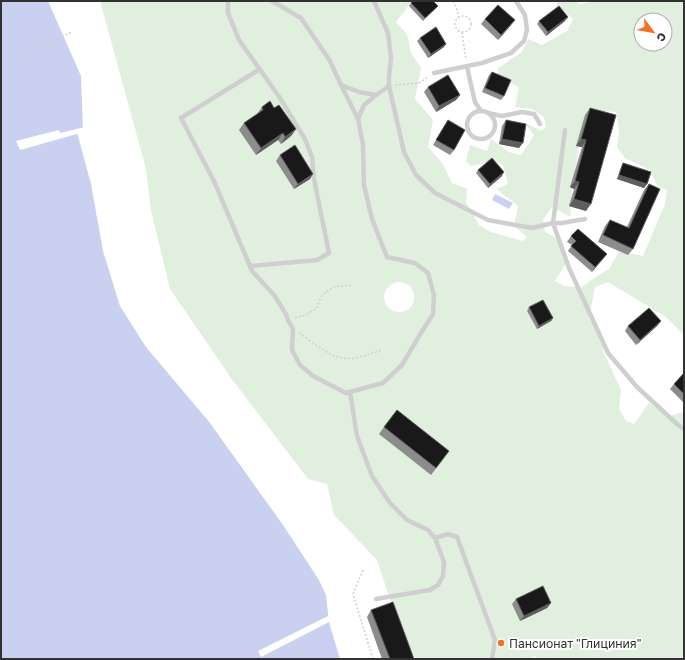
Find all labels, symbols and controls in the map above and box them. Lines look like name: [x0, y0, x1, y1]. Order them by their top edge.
north arrow: [633, 12, 673, 52]
text: С: [654, 31, 669, 44]
place label: Пансионат "Глициния": [509, 636, 641, 651]
marker: Пансионат "Глициния": [496, 638, 506, 648]

